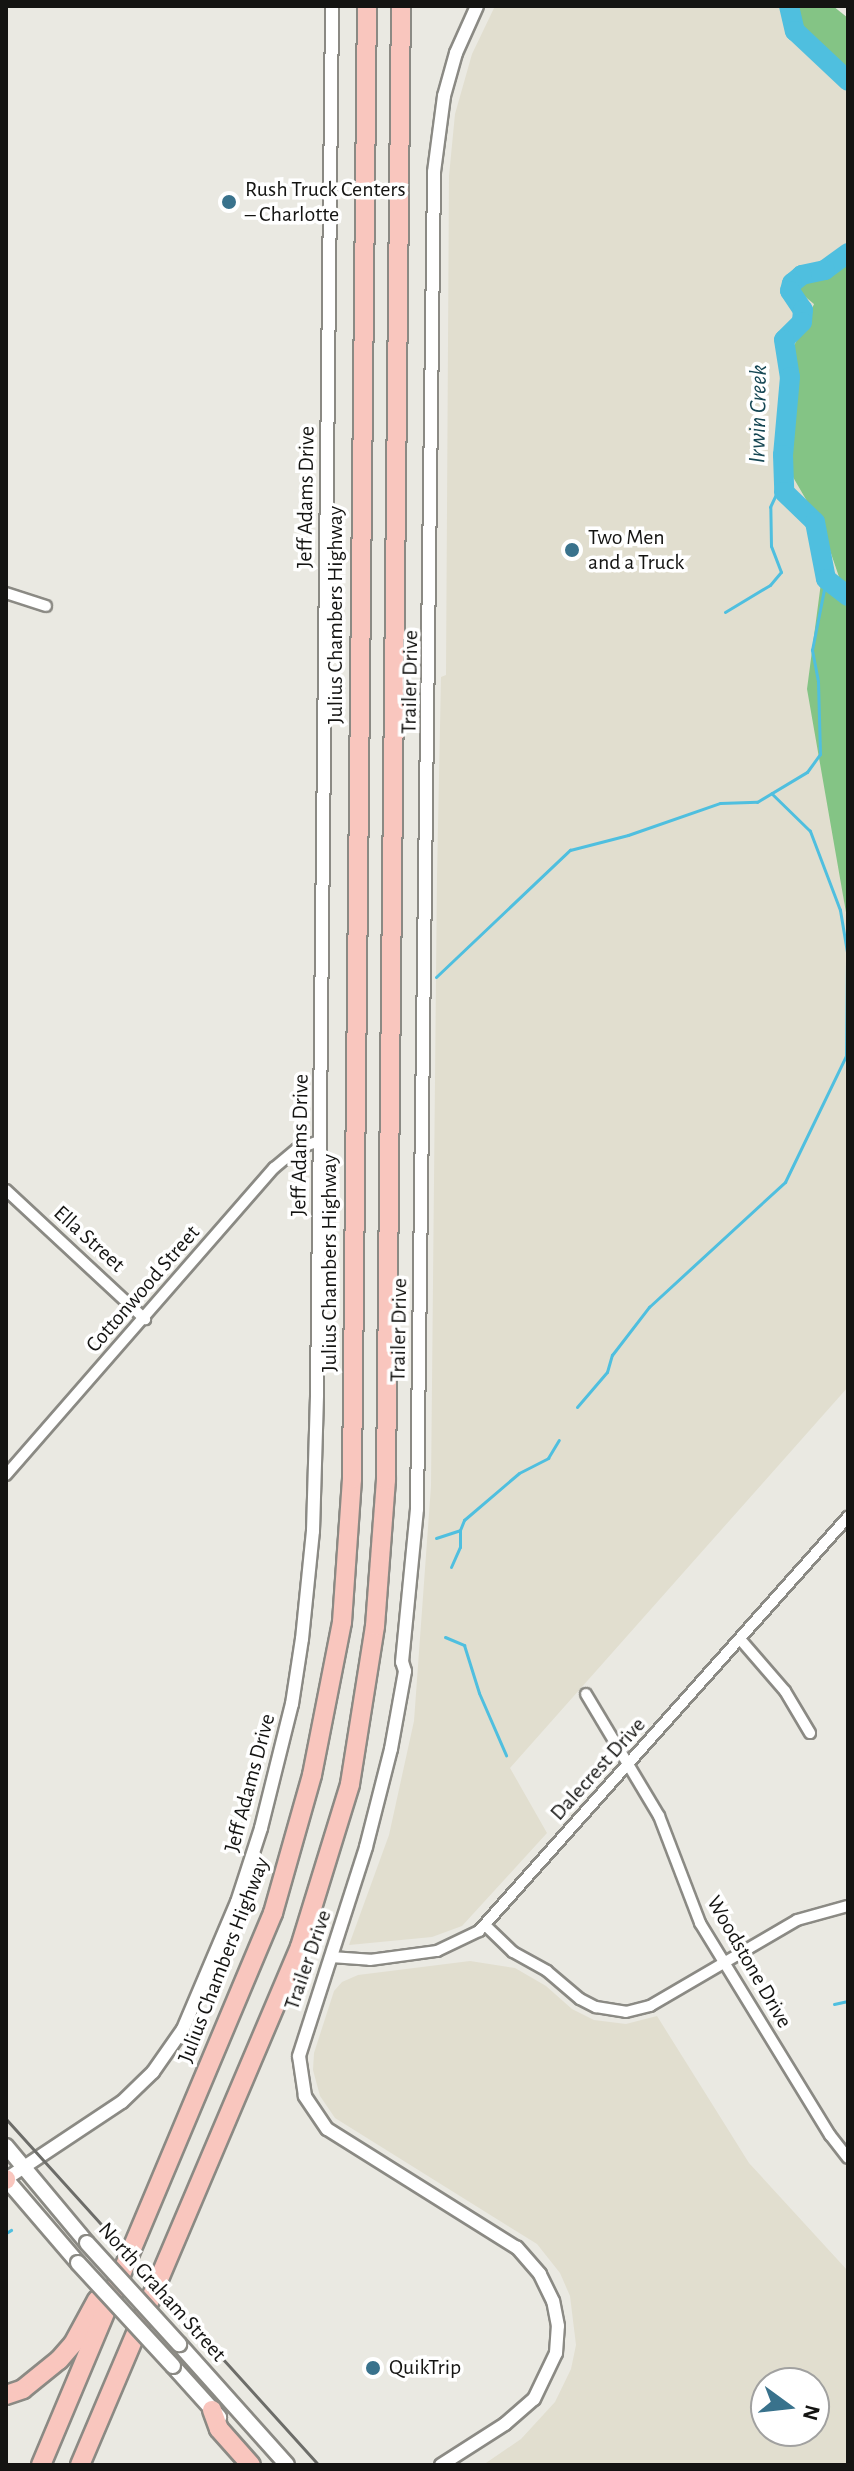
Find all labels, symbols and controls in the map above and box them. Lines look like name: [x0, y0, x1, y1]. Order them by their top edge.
place label: Rush Truck Centers – Charlotte: [245, 176, 406, 228]
marker: Rush Truck Centers – Charlotte: [220, 193, 238, 211]
water label: Irwin Creek: [744, 364, 774, 464]
street label: Jeff Adams Drive: [292, 426, 320, 568]
street label: Julius Chambers Highway: [323, 506, 349, 724]
place label: Two Men and a Truck: [588, 524, 684, 576]
marker: Two Men and a Truck: [563, 541, 581, 559]
street label: Trailer Drive: [396, 630, 424, 734]
street label: Jeff Adams Drive: [286, 1074, 314, 1216]
street label: Julius Chambers Highway: [317, 1154, 343, 1372]
street label: Ella Street: [48, 1200, 130, 1278]
street label: Cottonwood Street: [81, 1220, 205, 1358]
street label: Trailer Drive: [385, 1278, 413, 1382]
street label: Jeff Adams Drive: [219, 1711, 281, 1855]
street label: Dalecrest Drive: [545, 1712, 651, 1826]
street label: Julius Chambers Highway: [173, 1853, 275, 2067]
street label: Woodstone Drive: [701, 1891, 797, 2033]
street label: Trailer Drive: [279, 1907, 337, 2013]
street label: North Graham Street: [92, 2217, 232, 2367]
place label: QuikTrip: [389, 2355, 461, 2381]
marker: QuikTrip: [364, 2359, 382, 2377]
north arrow: [750, 2367, 830, 2447]
text: N: [799, 2402, 824, 2423]

